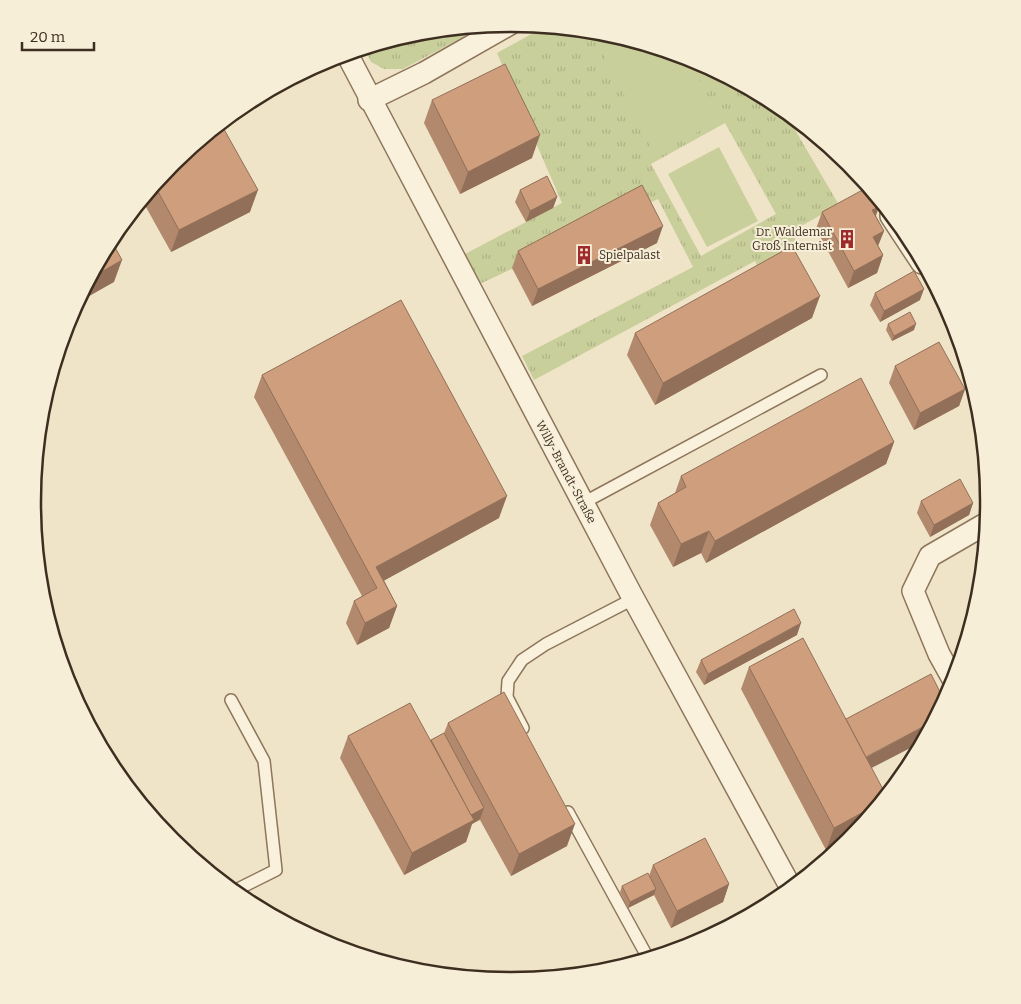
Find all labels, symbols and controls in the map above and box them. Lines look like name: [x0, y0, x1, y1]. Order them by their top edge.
scale bar: [22, 20, 95, 52]
text: 20 m: [30, 28, 66, 46]
place label: Dr. Waldemar Groß Internist: [752, 225, 833, 253]
building icon: Dr. Waldemar Groß Internist: [836, 228, 858, 250]
building icon: Spielpalast: [573, 244, 595, 266]
place label: Spielpalast: [599, 248, 661, 262]
street label: Willy-Brandt-Straße: [533, 418, 599, 526]

